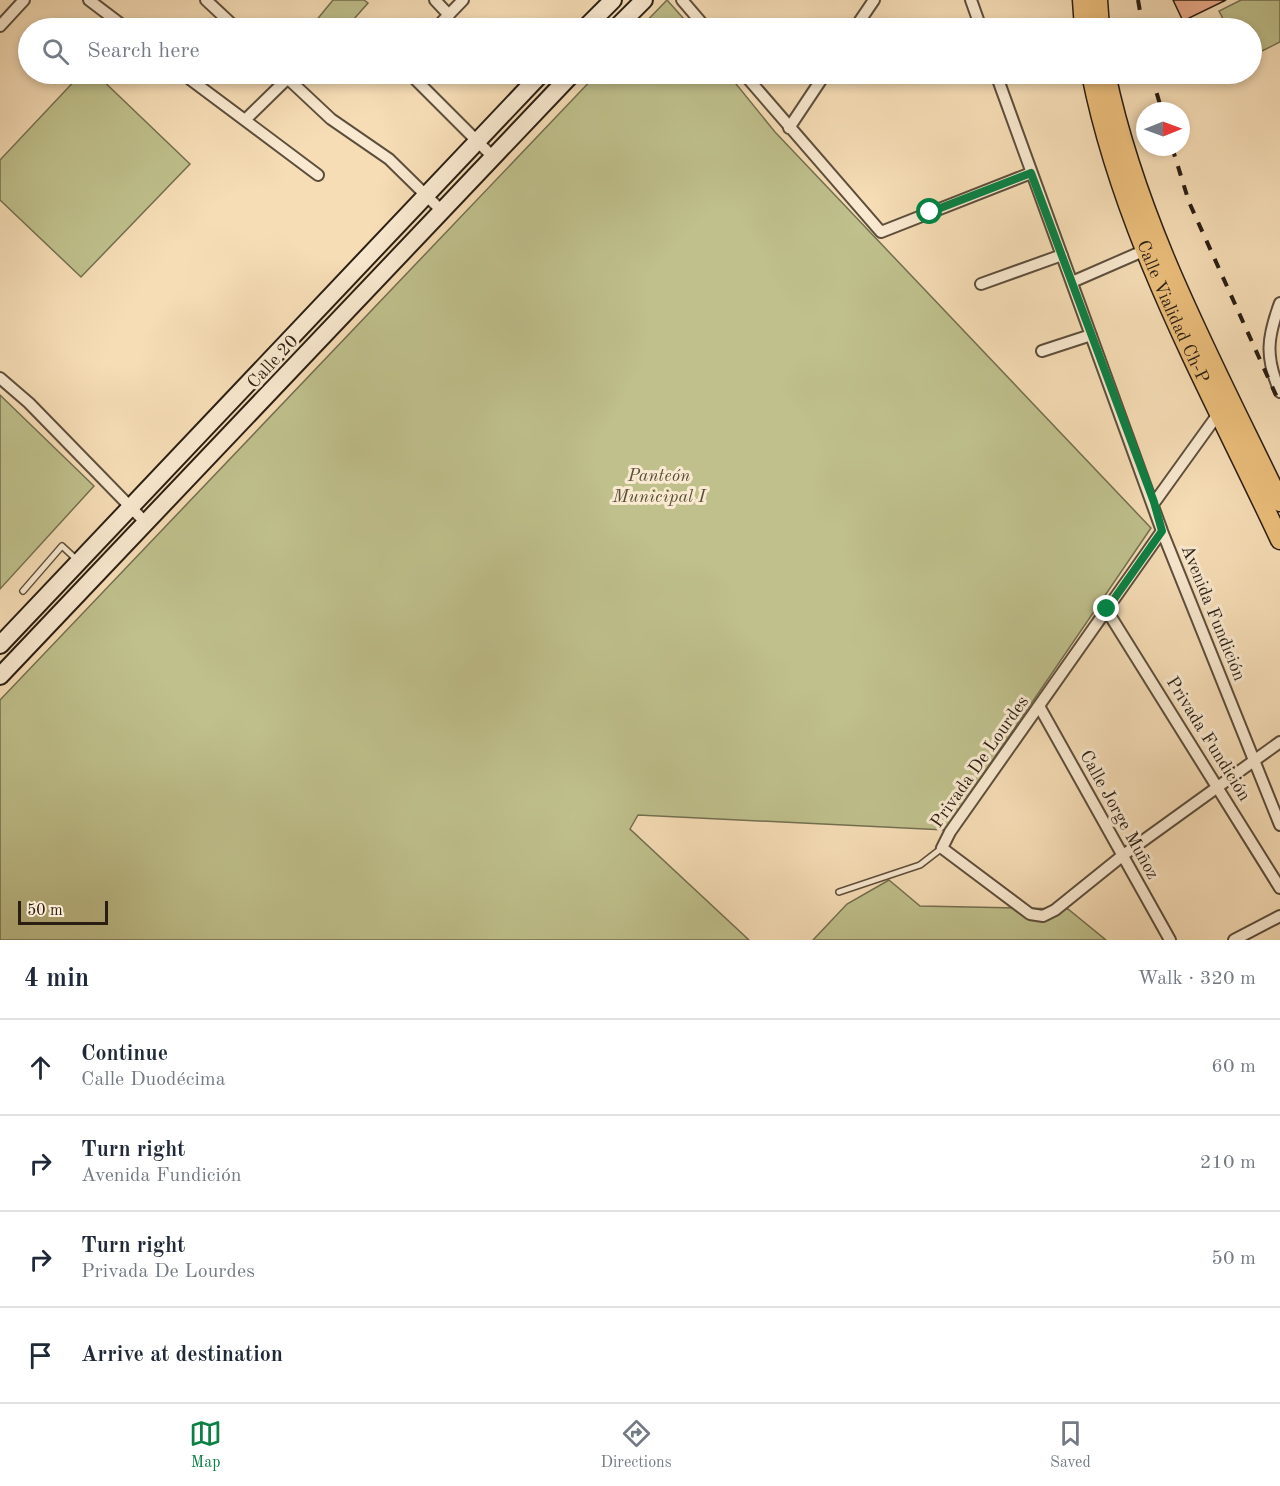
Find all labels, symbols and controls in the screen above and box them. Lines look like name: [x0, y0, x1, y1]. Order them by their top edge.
search box: [18, 18, 1262, 84]
icon: search: [39, 35, 72, 68]
text: Search here: [87, 40, 200, 62]
north arrow: [1136, 102, 1190, 156]
route start: [916, 198, 942, 224]
street label: Calle Vialidad Ch-P: [1133, 238, 1212, 386]
street label: Calle 20: [244, 332, 302, 392]
park label: Panteón Municipal I: [611, 467, 707, 506]
street label: Avenida Fundición: [1178, 543, 1249, 684]
route end: [1093, 595, 1119, 621]
street label: Privada Fundición: [1163, 674, 1254, 805]
street label: Privada De Lourdes: [928, 693, 1032, 831]
street label: Calle Jorge Muñoz: [1076, 748, 1162, 882]
scale bar: [18, 898, 108, 926]
text: 50 m: [27, 903, 63, 919]
text: 4 min: [24, 966, 89, 992]
text: Walk · 320 m: [1137, 969, 1256, 989]
text: Continue: [81, 1043, 168, 1065]
icon: ahead: [24, 1051, 57, 1084]
text: 60 m: [1211, 1057, 1256, 1077]
text: Calle Duodécima: [81, 1070, 226, 1090]
text: Turn right: [81, 1139, 185, 1161]
icon: right: [24, 1147, 57, 1180]
text: 210 m: [1200, 1153, 1256, 1173]
text: Avenida Fundición: [81, 1166, 242, 1186]
text: Turn right: [81, 1235, 185, 1257]
icon: right: [24, 1243, 57, 1276]
text: 50 m: [1211, 1249, 1256, 1269]
text: Privada De Lourdes: [81, 1262, 255, 1282]
icon: arrive: [24, 1339, 57, 1372]
text: Arrive at destination: [81, 1344, 283, 1366]
tab: Map: [189, 1417, 222, 1473]
tab: Directions: [601, 1417, 672, 1473]
tab: Saved: [1050, 1417, 1091, 1473]

